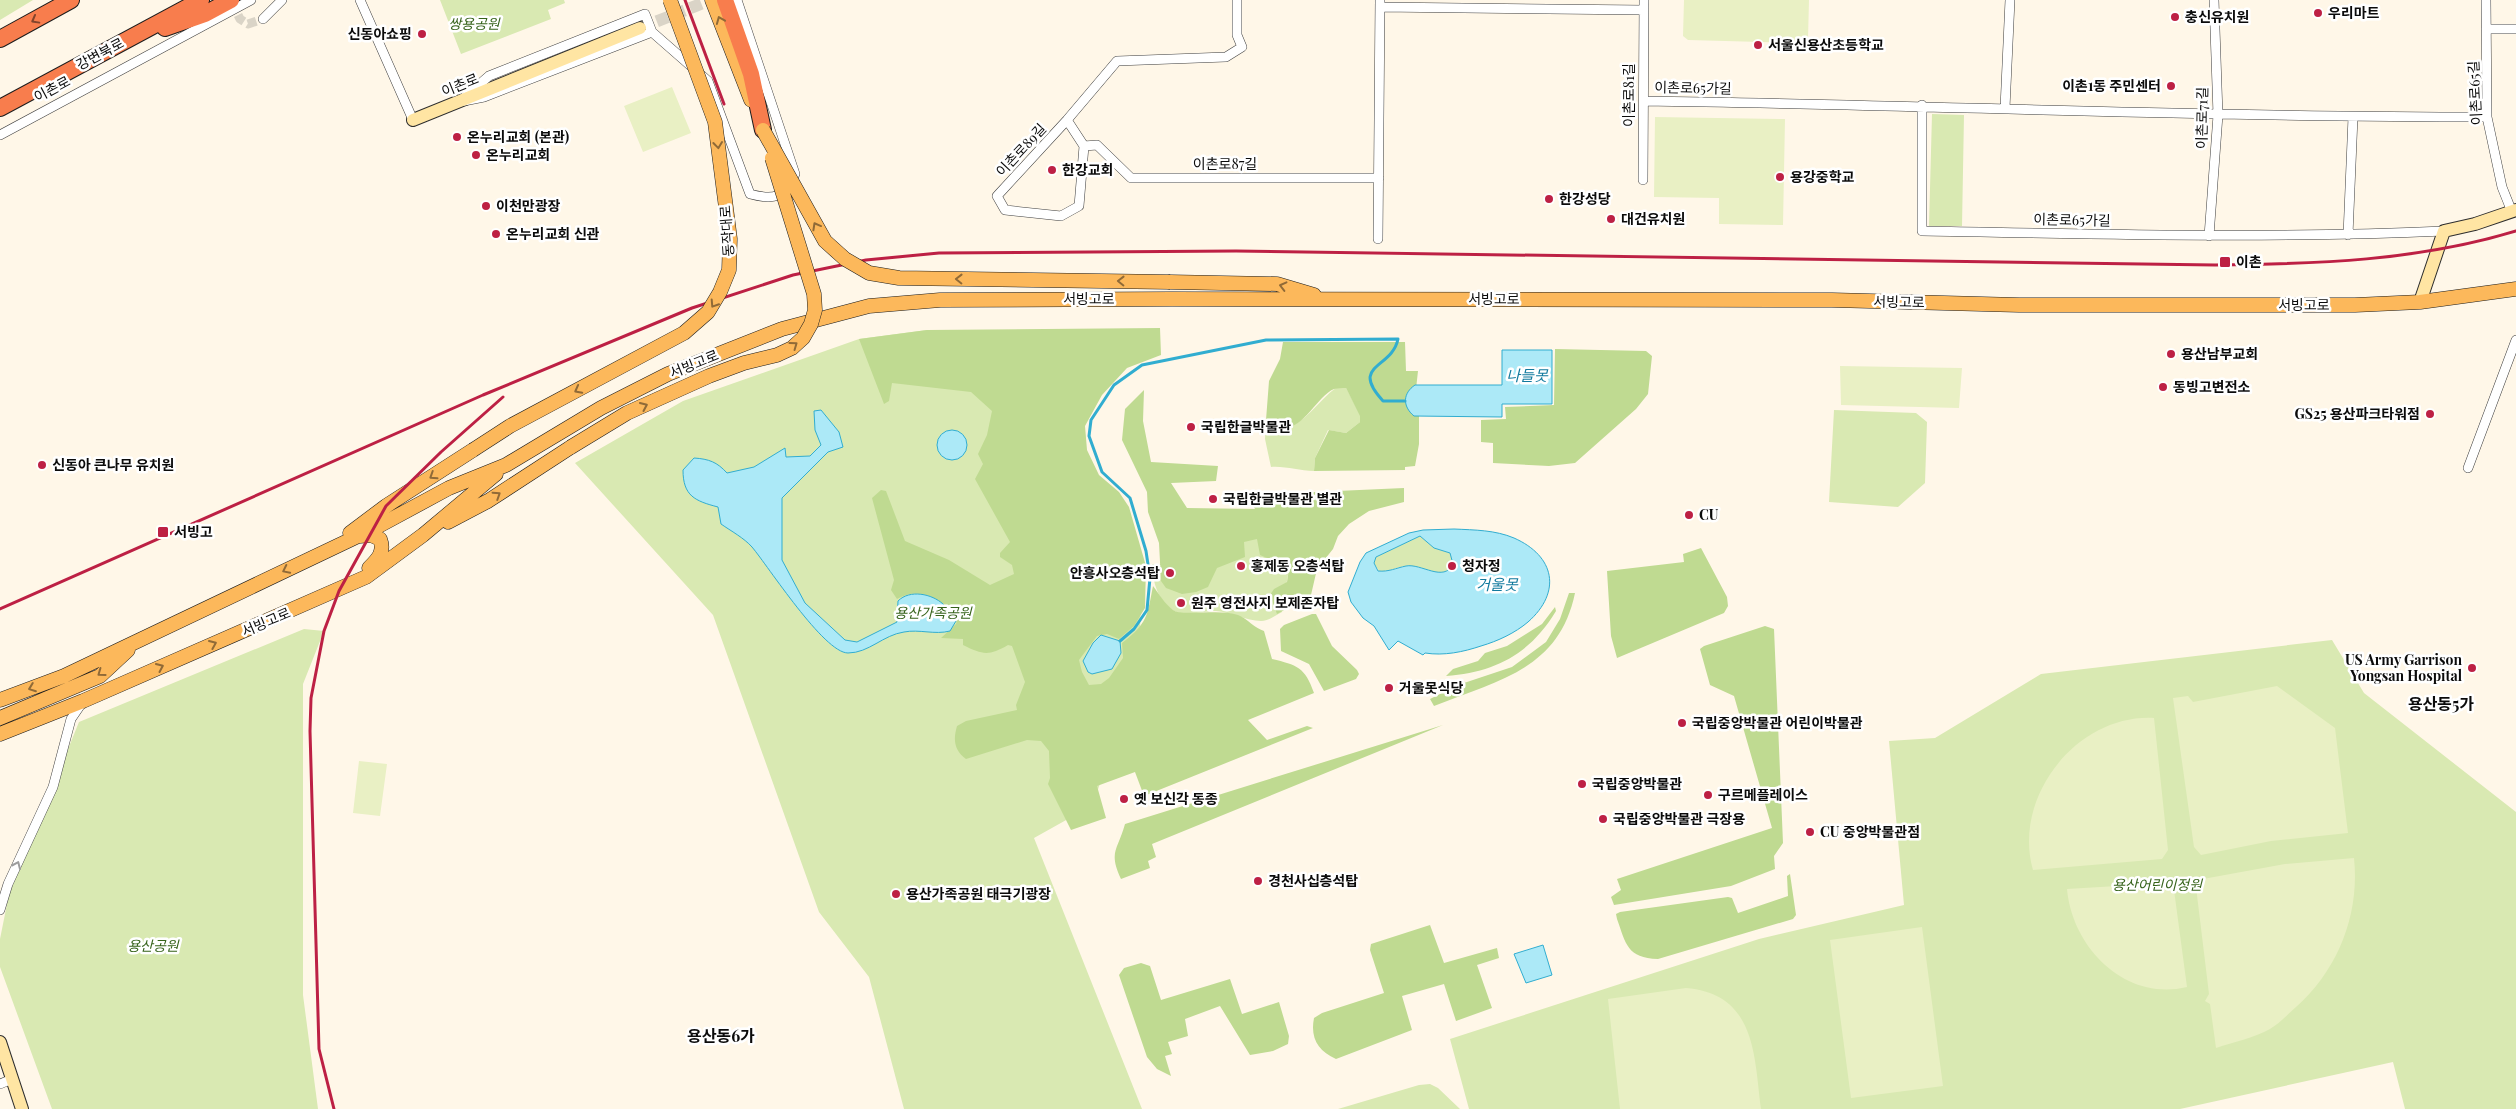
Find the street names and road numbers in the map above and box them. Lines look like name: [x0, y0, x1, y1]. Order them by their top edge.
street label: 강변북로: [73, 33, 127, 74]
street label: 이촌로65길: [2463, 60, 2486, 126]
street label: 이촌로81길: [1619, 63, 1638, 127]
street label: 이촌로: [438, 68, 481, 101]
street label: 이촌로: [30, 71, 73, 106]
street label: 이촌로65가길: [1654, 77, 1732, 98]
street label: 이촌로71길: [2191, 87, 2212, 149]
street label: 이촌로89길: [991, 119, 1050, 180]
street label: 이촌로87길: [1193, 154, 1257, 173]
street label: 동작대로: [715, 205, 738, 257]
street label: 이촌로65가길: [2033, 209, 2111, 230]
street label: 서빙고로: [1063, 289, 1115, 308]
street label: 서빙고로: [1468, 289, 1520, 308]
street label: 서빙고로: [1873, 292, 1925, 311]
street label: 서빙고로: [2278, 295, 2330, 314]
street label: 서빙고로: [666, 345, 721, 382]
street label: 서빙고로: [238, 603, 293, 640]

